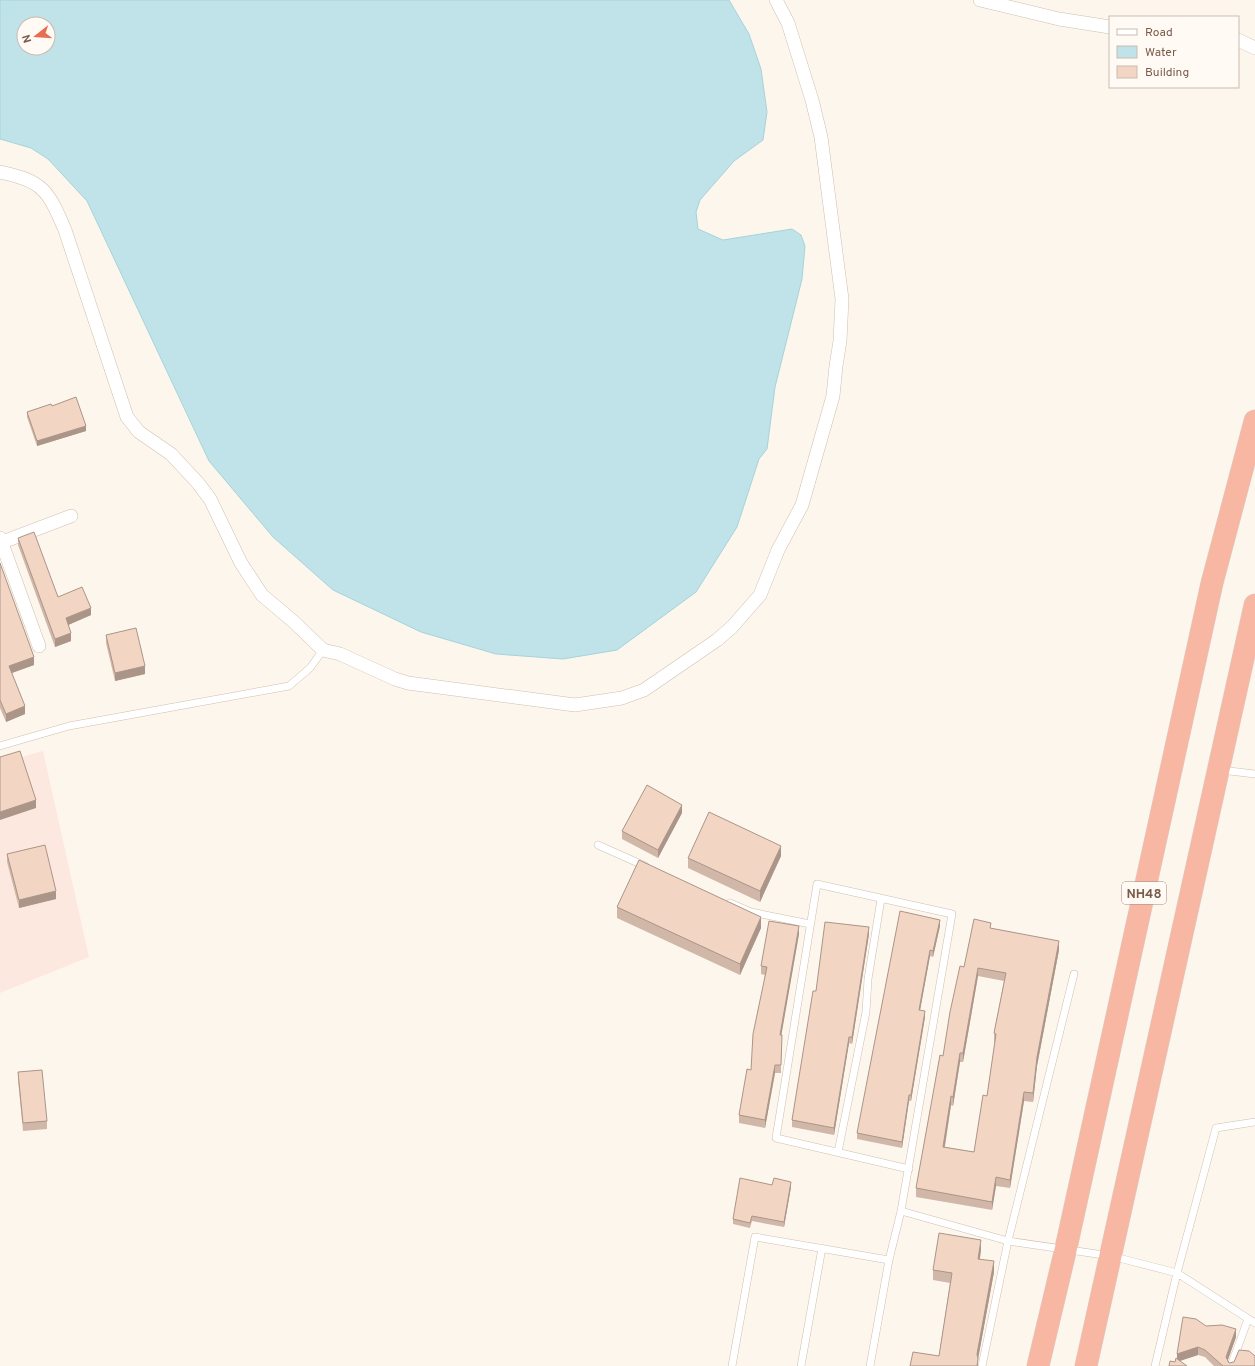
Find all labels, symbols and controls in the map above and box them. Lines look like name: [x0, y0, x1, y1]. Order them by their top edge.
north arrow: [16, 16, 56, 56]
legend: [1109, 16, 1239, 88]
text: Road: [1145, 25, 1173, 41]
text: N: [20, 33, 35, 44]
text: Water: [1145, 45, 1177, 61]
text: Building: [1145, 65, 1189, 81]
road number: NH48: [1122, 882, 1166, 904]

